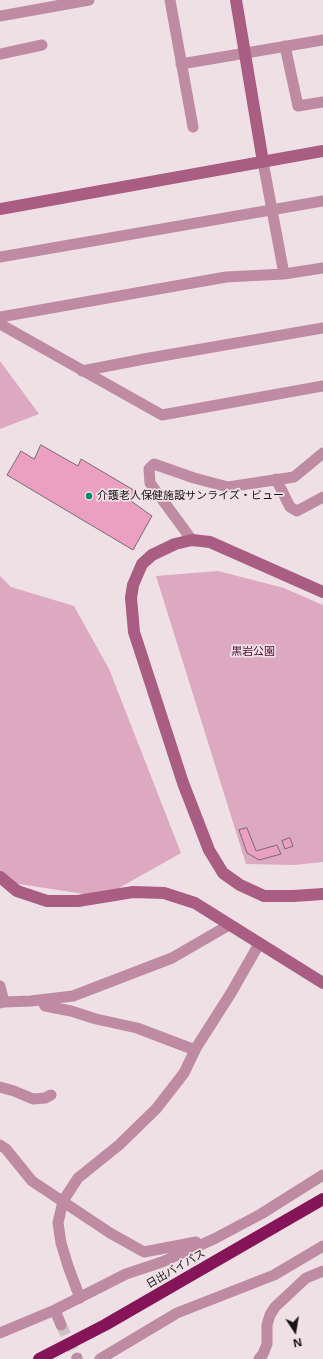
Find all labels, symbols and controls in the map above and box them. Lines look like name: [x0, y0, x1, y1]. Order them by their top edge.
place label: 介護老人保健施設サンライズ・ビュー: [97, 489, 284, 503]
marker: 介護老人保健施設サンライズ・ビュー: [84, 491, 94, 501]
park label: 黒岩公園: [231, 645, 275, 659]
street label: 日出バイパス: [144, 1247, 208, 1291]
north arrow: [275, 1311, 315, 1351]
text: N: [292, 1335, 304, 1351]

